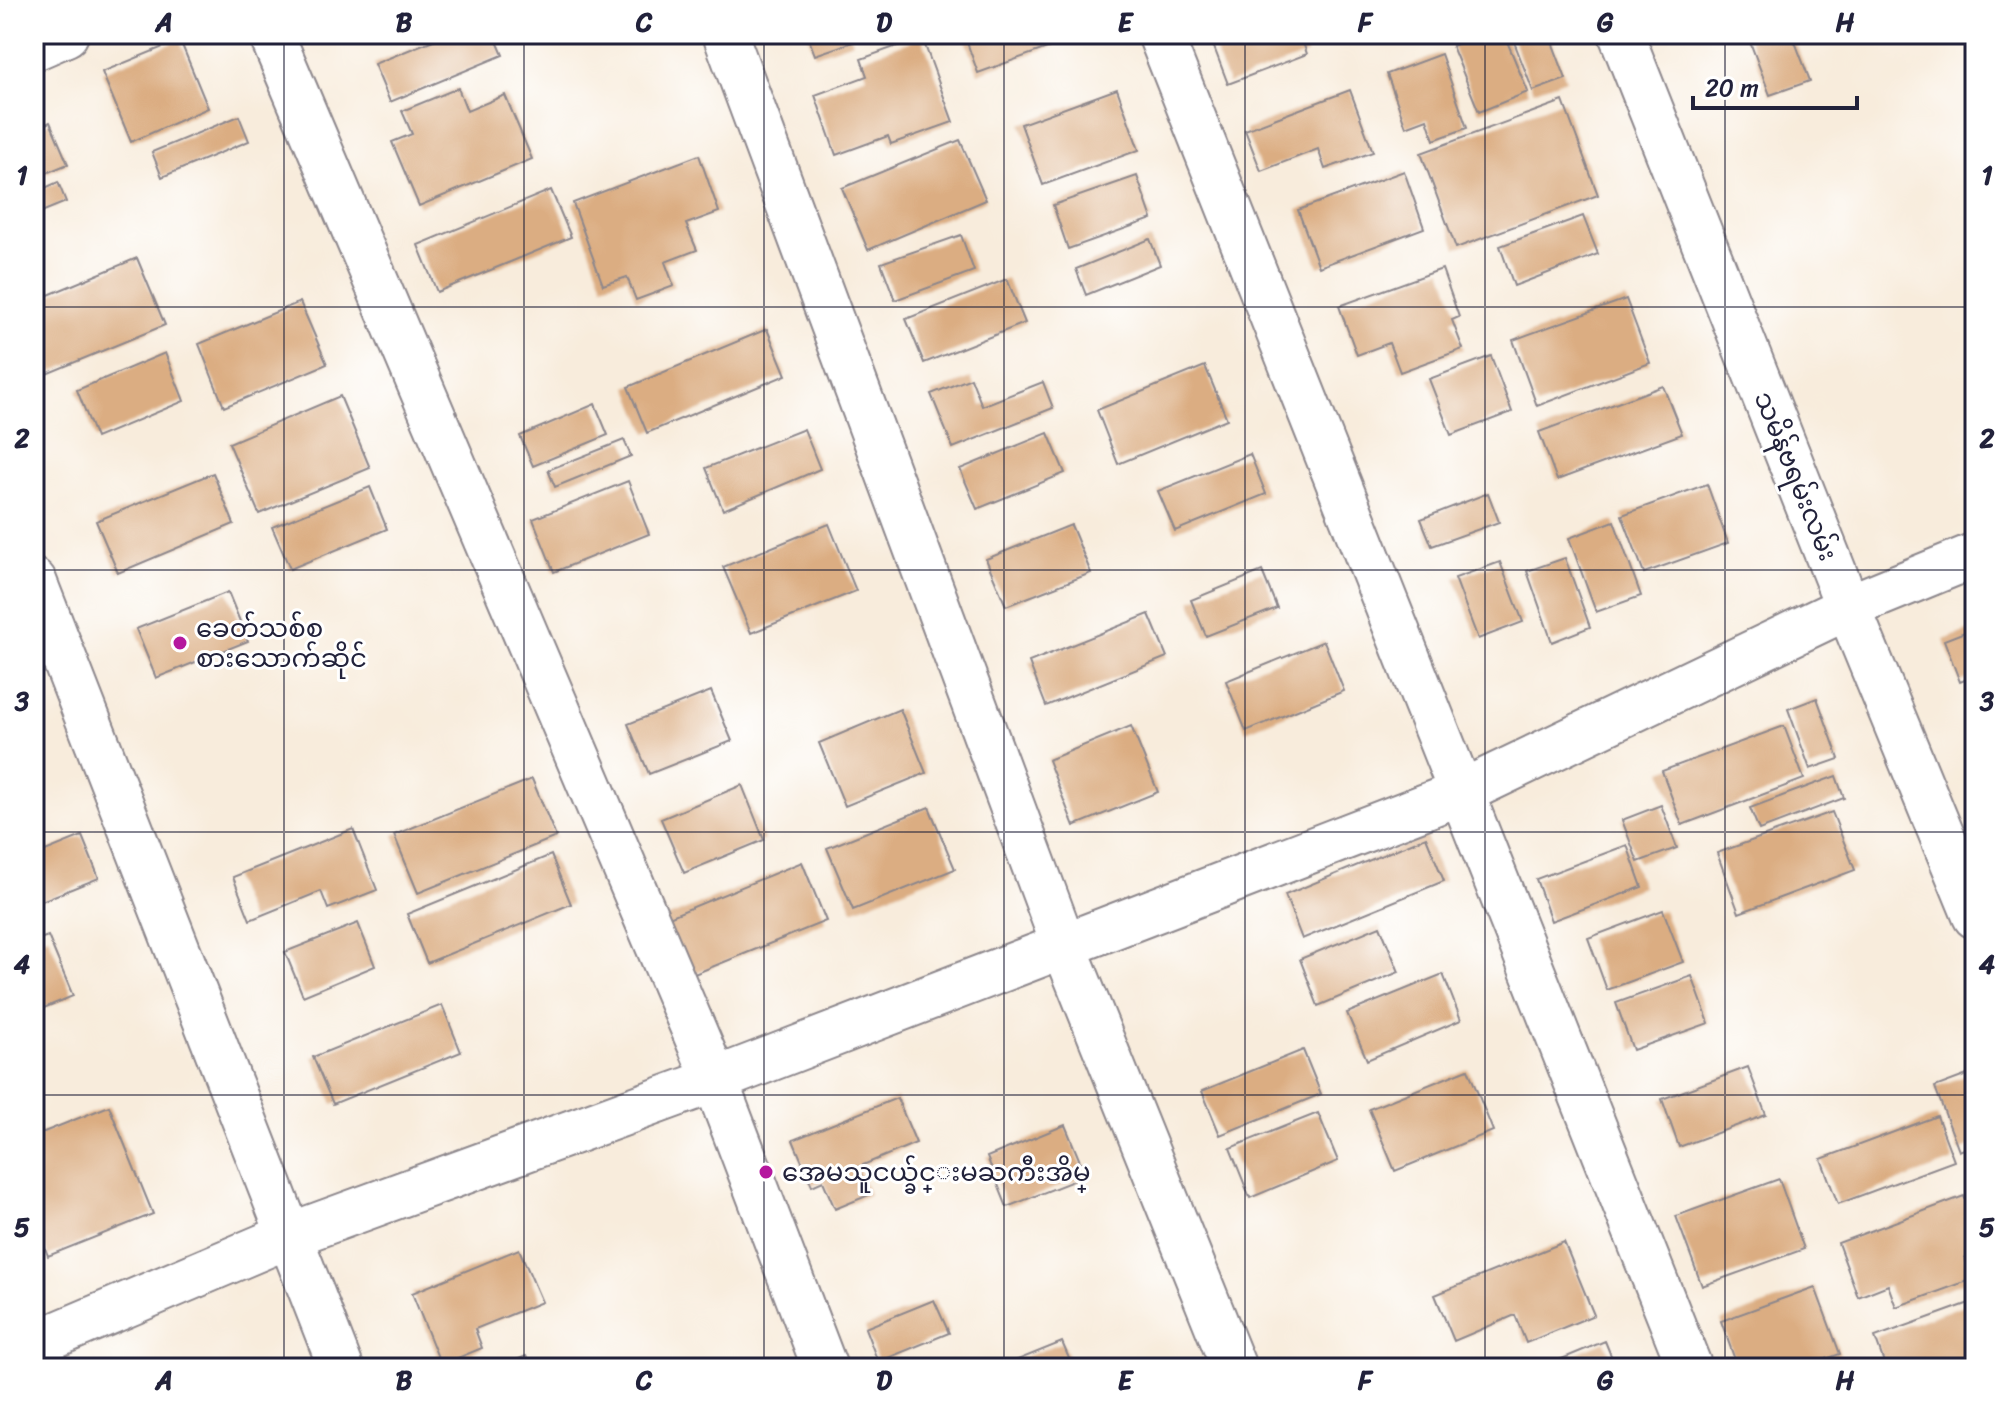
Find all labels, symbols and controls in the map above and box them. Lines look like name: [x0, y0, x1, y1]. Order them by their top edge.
text: A: [154, 0, 173, 45]
text: B: [396, 0, 413, 45]
text: C: [635, 0, 653, 45]
text: D: [876, 0, 892, 45]
text: E: [1118, 0, 1135, 45]
text: F: [1357, 0, 1374, 45]
text: G: [1597, 0, 1614, 45]
text: H: [1836, 0, 1855, 45]
scale bar: [1693, 60, 1857, 110]
text: 20 m: [1705, 67, 1759, 109]
text: 1: [16, 152, 28, 198]
text: 1: [1981, 152, 1993, 198]
street label: သမိန်ဗရမ်းလမ်း: [1741, 384, 1851, 568]
text: 2: [13, 415, 30, 461]
text: 2: [1978, 415, 1995, 461]
place label: ခေတ်သစ်စ စားသောက်ဆိုင်: [196, 605, 367, 681]
marker: ခေတ်သစ်စ စားသောက်ဆိုင်: [171, 634, 189, 652]
text: 3: [14, 678, 30, 724]
text: 3: [1979, 678, 1995, 724]
text: 4: [14, 941, 30, 987]
text: 4: [1979, 941, 1995, 987]
place label: အေမသူငယ္ခ်င္းမႀကီးအိမ္: [782, 1149, 1091, 1195]
marker: အေမသူငယ္ခ်င္းမႀကီးအိမ္: [757, 1163, 775, 1181]
text: 5: [14, 1204, 30, 1250]
text: 5: [1979, 1204, 1995, 1250]
text: A: [154, 1357, 173, 1402]
text: B: [396, 1357, 413, 1402]
text: C: [635, 1357, 653, 1402]
text: D: [876, 1357, 892, 1402]
text: E: [1118, 1357, 1135, 1402]
text: F: [1357, 1357, 1374, 1402]
text: G: [1597, 1357, 1614, 1402]
text: H: [1836, 1357, 1855, 1402]

